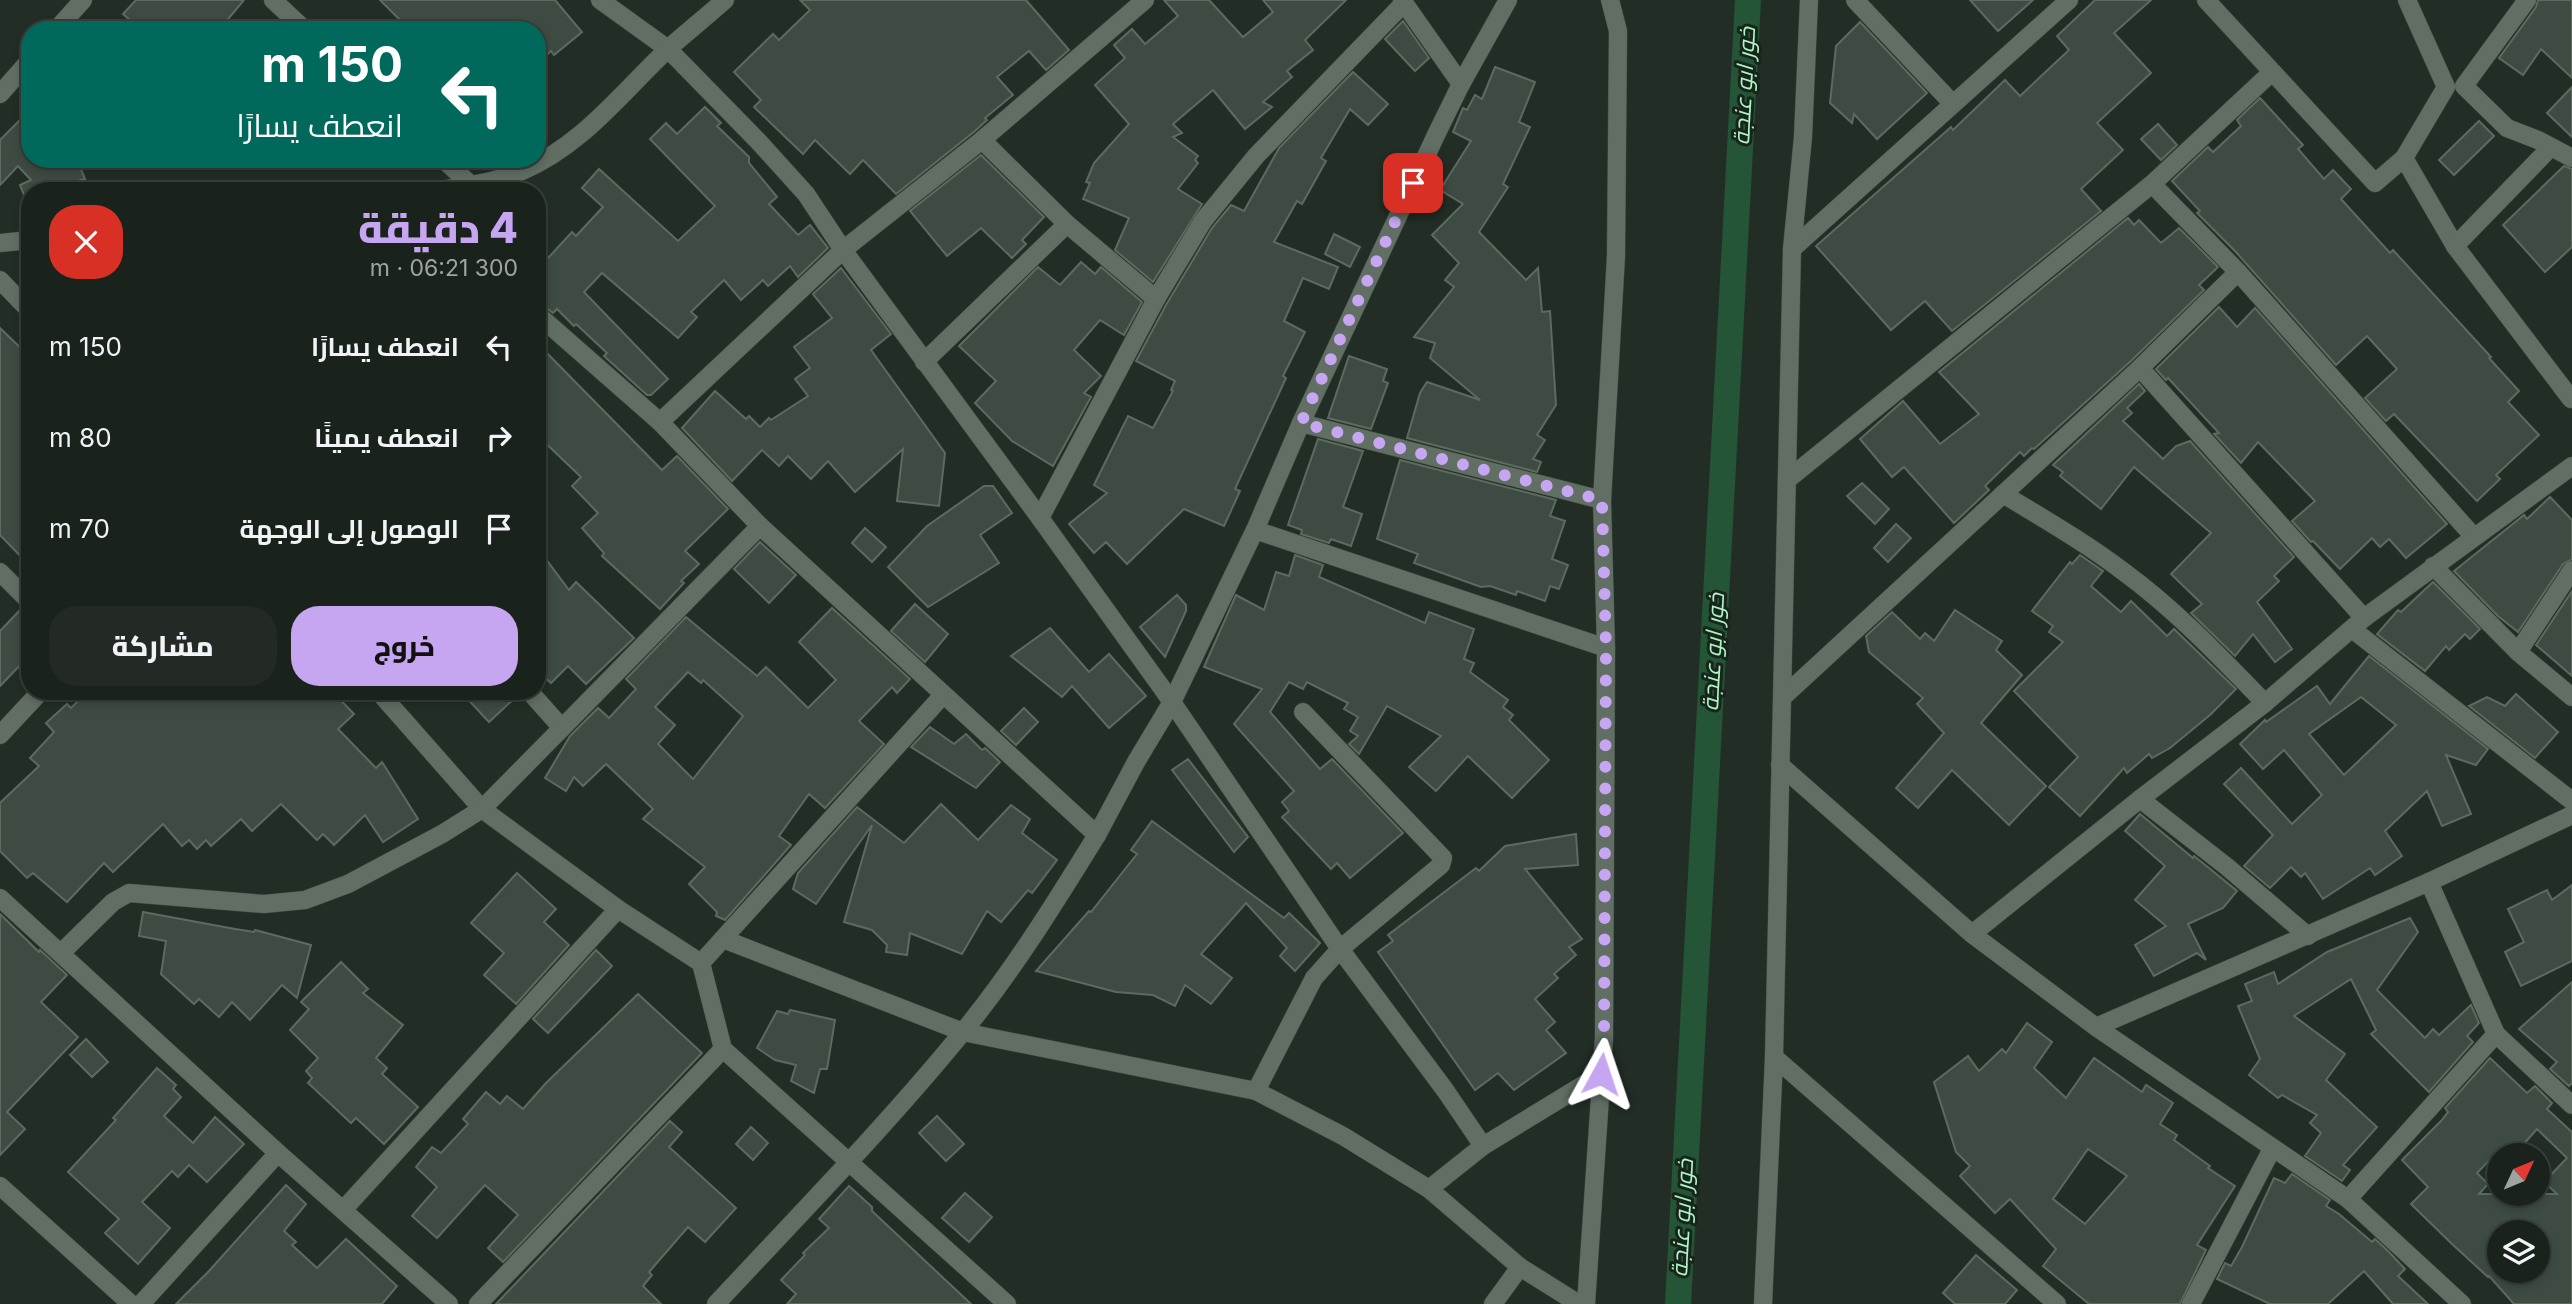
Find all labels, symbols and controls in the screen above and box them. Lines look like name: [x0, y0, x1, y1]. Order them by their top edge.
water label: خور ابو عنجة: [1727, 25, 1761, 146]
text: 150 m: [261, 35, 403, 94]
icon: left: [427, 49, 518, 140]
text: انعطف يسارًا: [236, 106, 403, 145]
pin: [1383, 153, 1443, 213]
icon: arrive: [1394, 164, 1432, 202]
text: 4 دقيقة: [358, 202, 518, 253]
button: close: [49, 205, 123, 279]
text: 300 m · 06:21: [370, 254, 518, 282]
icon: left: [480, 328, 518, 366]
text: 150 m: [49, 331, 122, 362]
text: انعطف يسارًا: [311, 331, 459, 362]
icon: right: [480, 419, 518, 457]
text: 80 m: [49, 422, 112, 453]
text: انعطف يمينًا: [314, 422, 459, 453]
icon: arrive: [480, 510, 518, 548]
text: 70 m: [49, 513, 110, 544]
text: الوصول إلى الوجهة: [240, 513, 459, 544]
water label: خور ابو عنجة: [1696, 591, 1730, 712]
button: مشاركة: [49, 606, 277, 686]
button: خروج: [291, 606, 518, 686]
position arrow: [1564, 1037, 1638, 1111]
north arrow: [2487, 1143, 2550, 1206]
map controls: [2487, 1143, 2550, 1283]
water label: خور ابو عنجة: [1665, 1157, 1699, 1278]
button: layers: [2487, 1220, 2550, 1283]

